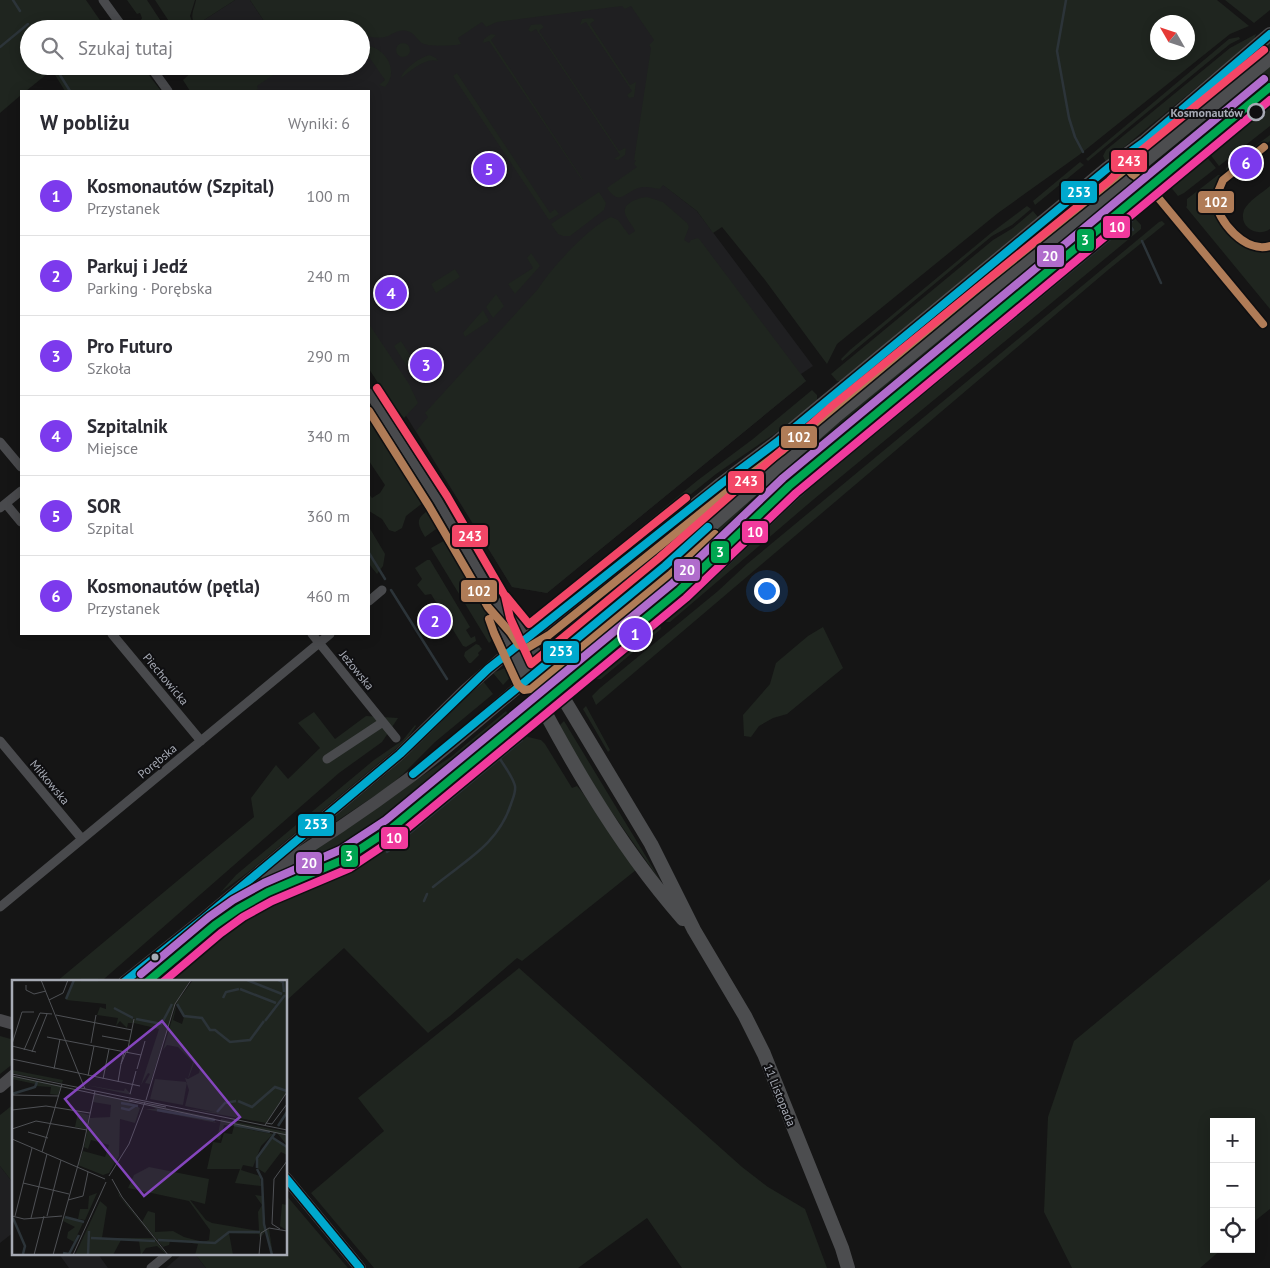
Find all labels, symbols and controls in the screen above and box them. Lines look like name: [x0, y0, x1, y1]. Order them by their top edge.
north arrow: [1150, 15, 1195, 60]
search box: [20, 20, 370, 75]
icon: search: [38, 34, 66, 62]
text: Szukaj tutaj: [78, 36, 173, 60]
marker: Kosmonautów: [1247, 103, 1265, 121]
place label: Kosmonautów: [1170, 105, 1243, 120]
text: W pobliżu: [40, 109, 129, 136]
text: Wyniki: 6: [288, 113, 350, 133]
pin: 6: [1230, 144, 1262, 182]
line badge: 243: [1110, 149, 1148, 173]
pin: 5: [473, 150, 505, 188]
text: 243: [1117, 152, 1141, 170]
text: Kosmonautów (Szpital): [87, 174, 274, 198]
line badge: 253: [1060, 180, 1098, 204]
text: 253: [1067, 183, 1091, 201]
text: 1: [51, 186, 61, 206]
text: 100 m: [307, 186, 350, 206]
line badge: 102: [1197, 190, 1235, 214]
text: 102: [1204, 193, 1228, 211]
text: Przystanek: [87, 198, 160, 218]
line badge: 10: [1102, 215, 1131, 239]
text: 10: [1109, 218, 1125, 236]
line badge: 3: [1076, 228, 1095, 252]
text: 3: [1081, 231, 1089, 249]
line badge: 20: [1036, 244, 1065, 268]
text: 20: [1042, 247, 1058, 265]
text: Parkuj i Jedź: [87, 254, 188, 278]
text: 2: [51, 266, 61, 286]
text: 240 m: [307, 266, 350, 286]
pin: 4: [375, 274, 407, 312]
text: Parking · Porębska: [87, 278, 212, 298]
text: Pro Futuro: [87, 334, 173, 358]
text: 3: [51, 346, 61, 366]
text: 290 m: [307, 346, 350, 366]
pin: 3: [410, 346, 442, 384]
text: Szkoła: [87, 358, 131, 378]
text: Szpitalnik: [87, 414, 168, 438]
line badge: 102: [780, 425, 818, 449]
text: 4: [51, 426, 61, 446]
text: 340 m: [307, 426, 350, 446]
text: 102: [787, 428, 811, 446]
text: Miejsce: [87, 438, 138, 458]
line badge: 243: [727, 470, 765, 494]
text: 243: [734, 472, 758, 490]
text: SOR: [87, 494, 121, 518]
text: 5: [51, 506, 61, 526]
text: 360 m: [307, 506, 350, 526]
text: Szpital: [87, 518, 134, 538]
line badge: 10: [741, 520, 769, 544]
text: 10: [747, 523, 763, 541]
line badge: 243: [451, 524, 489, 548]
text: 243: [458, 527, 482, 545]
line badge: 3: [710, 540, 730, 564]
text: 3: [716, 543, 724, 561]
line badge: 20: [673, 558, 701, 582]
text: 20: [679, 561, 695, 579]
text: Kosmonautów (pętla): [87, 574, 260, 598]
your location: [754, 578, 780, 604]
line badge: 102: [460, 579, 498, 603]
text: 102: [467, 582, 491, 600]
text: 6: [51, 586, 61, 606]
text: 460 m: [307, 586, 350, 606]
text: Przystanek: [87, 598, 160, 618]
pin: 2: [419, 602, 451, 640]
pin: 1: [619, 615, 651, 653]
line badge: 253: [542, 640, 580, 664]
text: 253: [549, 642, 573, 660]
street label: Jeżowska: [336, 646, 377, 693]
street label: Piechowicka: [140, 650, 192, 708]
street label: Porębska: [135, 740, 180, 782]
street label: Miłkowska: [27, 757, 73, 807]
line badge: 253: [297, 813, 335, 837]
text: 253: [304, 815, 328, 833]
line badge: 10: [380, 826, 409, 850]
text: 10: [386, 829, 402, 847]
line badge: 3: [340, 844, 359, 868]
text: 3: [345, 847, 353, 865]
line badge: 20: [295, 851, 323, 875]
text: 20: [301, 854, 317, 872]
unlabelled marker: [150, 952, 160, 962]
inset map: [12, 980, 288, 1256]
street label: 11 Listopada: [761, 1062, 799, 1128]
map controls: [1210, 1118, 1255, 1253]
button: +: [1210, 1118, 1255, 1163]
button: −: [1210, 1163, 1255, 1208]
button: locate: [1210, 1208, 1255, 1253]

